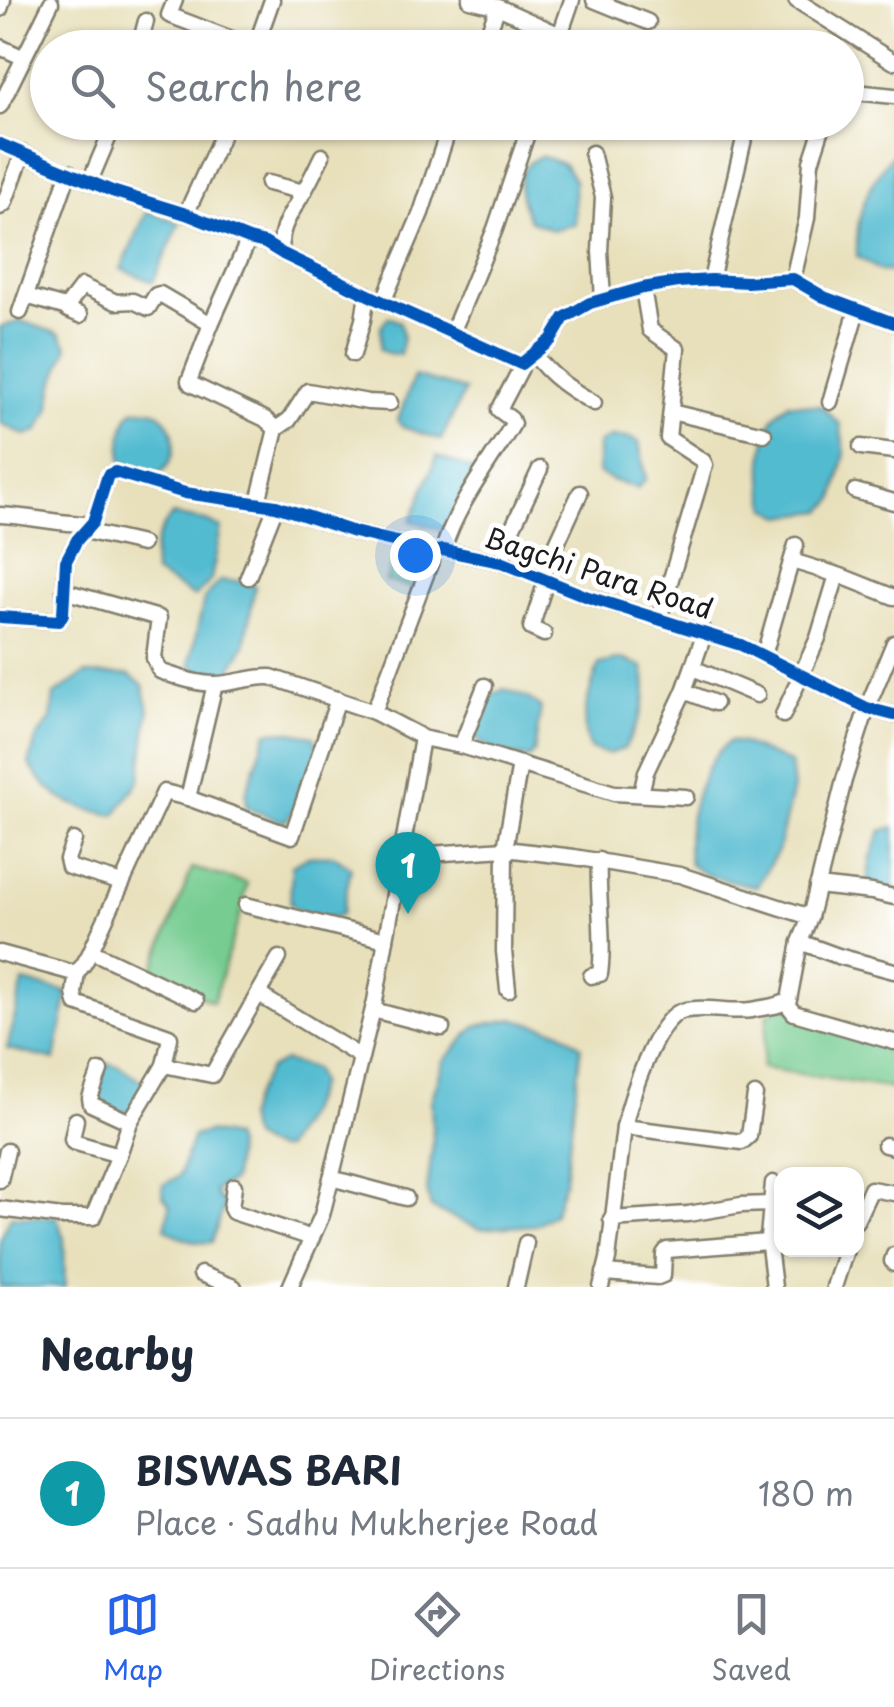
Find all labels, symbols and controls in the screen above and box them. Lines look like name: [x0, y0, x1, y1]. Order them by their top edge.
search box: [30, 30, 864, 140]
text: Search here: [145, 57, 362, 114]
icon: search: [65, 58, 120, 113]
street label: Bagchi Para Road: [479, 515, 719, 629]
your location: [390, 530, 441, 581]
pin: 1: [376, 832, 440, 914]
map controls: [774, 1167, 864, 1257]
button: layers: [774, 1167, 864, 1257]
text: Nearby: [40, 1321, 194, 1384]
text: BISWAS BARI: [135, 1441, 402, 1498]
text: 1: [65, 1469, 80, 1517]
text: 180 m: [758, 1469, 854, 1517]
text: Place · Sadhu Mukherjee Road: [135, 1498, 598, 1546]
tab: Map: [103, 1587, 163, 1690]
tab: Directions: [369, 1587, 505, 1690]
tab: Saved: [711, 1587, 791, 1690]

